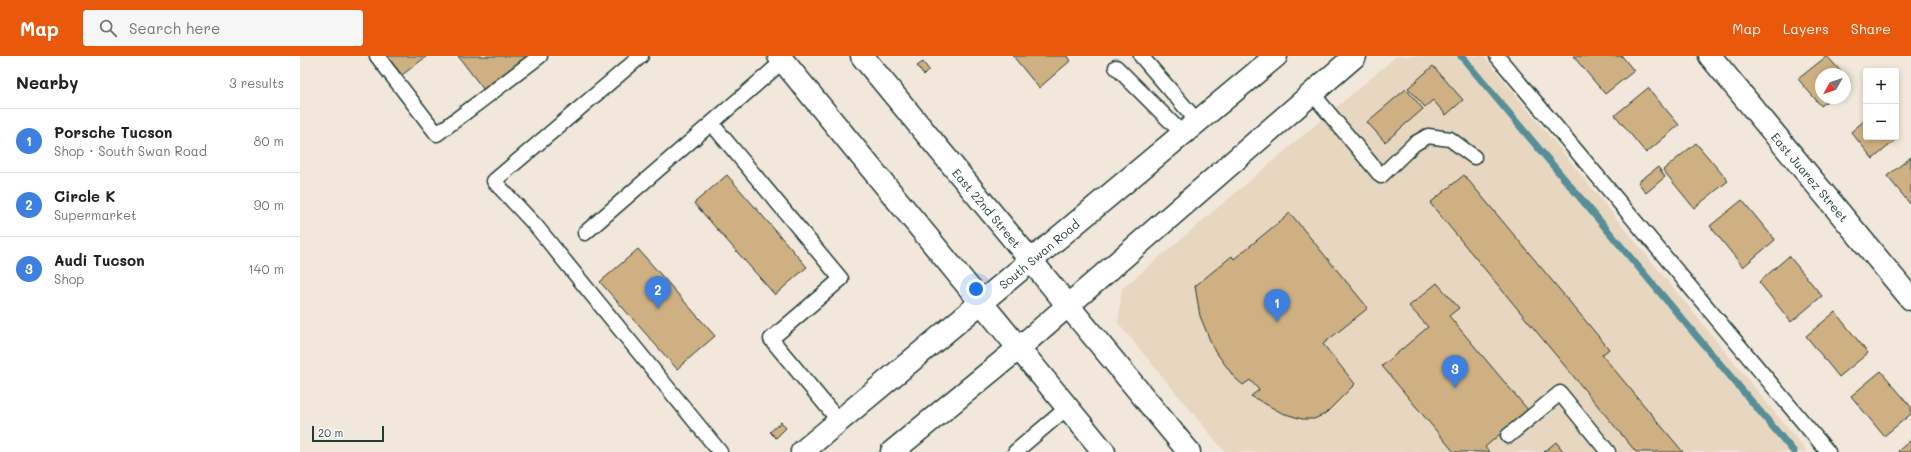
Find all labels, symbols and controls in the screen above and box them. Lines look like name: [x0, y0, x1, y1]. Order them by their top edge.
search box: [83, 10, 363, 46]
text: Map: [20, 16, 59, 41]
icon: search: [97, 17, 119, 39]
text: Search here: [129, 18, 220, 38]
text: Map: [1732, 19, 1761, 38]
text: Layers: [1783, 19, 1829, 38]
text: Share: [1851, 19, 1891, 38]
north arrow: [1815, 68, 1851, 104]
map controls: [1863, 68, 1899, 140]
button: +: [1863, 68, 1899, 104]
text: Nearby: [16, 71, 78, 93]
text: 3 results: [229, 74, 284, 91]
button: −: [1863, 104, 1899, 140]
text: Porsche Tucson: [54, 122, 172, 142]
street label: East Juarez Street: [1768, 129, 1852, 225]
text: 1: [26, 132, 32, 149]
text: 80 m: [254, 132, 284, 149]
text: Shop · South Swan Road: [54, 142, 207, 159]
street label: East 22nd Street: [949, 165, 1025, 251]
text: Circle K: [54, 186, 115, 206]
text: 2: [25, 196, 33, 213]
text: 90 m: [254, 196, 284, 213]
text: Supermarket: [54, 206, 137, 223]
street label: South Swan Road: [995, 215, 1083, 292]
text: Audi Tucson: [54, 250, 145, 270]
text: 3: [25, 260, 33, 277]
text: 140 m: [248, 260, 284, 277]
text: Shop: [54, 270, 84, 287]
pin: 2: [645, 276, 671, 309]
your location: [966, 279, 986, 299]
pin: 1: [1264, 289, 1290, 322]
pin: 3: [1442, 355, 1468, 388]
scale bar: [312, 424, 384, 443]
text: 20 m: [318, 425, 343, 440]

